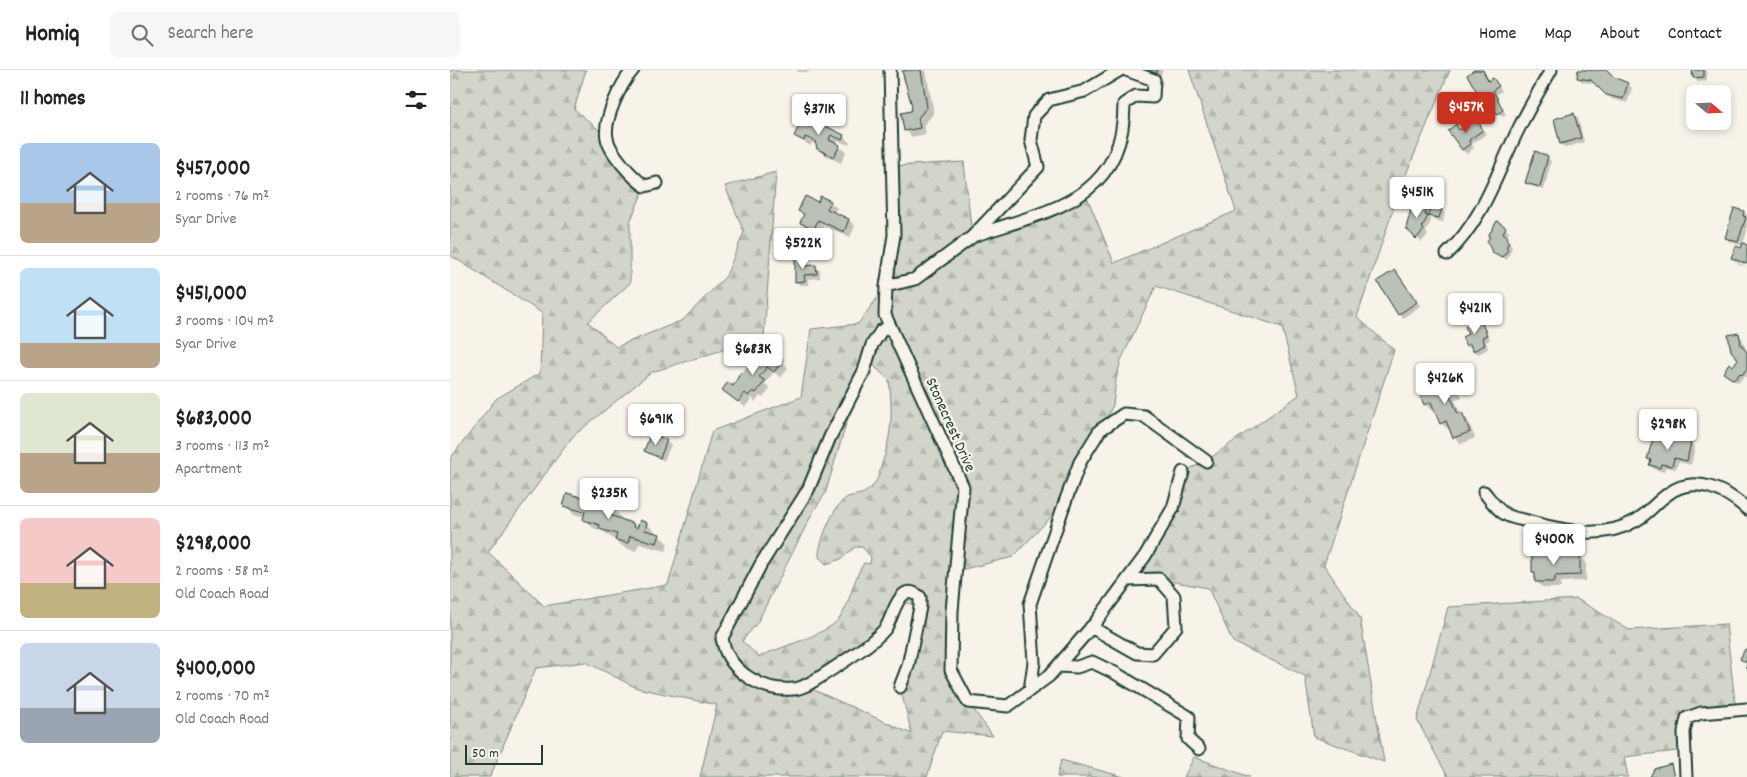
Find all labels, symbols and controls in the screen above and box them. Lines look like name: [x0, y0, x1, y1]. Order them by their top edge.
search box: [110, 12, 460, 57]
text: Homiq: [25, 18, 80, 52]
icon: search: [128, 21, 156, 49]
text: Search here: [168, 21, 253, 48]
text: Home: [1479, 22, 1516, 47]
text: Map: [1544, 22, 1572, 47]
text: About: [1600, 22, 1640, 47]
text: Contact: [1668, 22, 1722, 47]
text: 11 homes: [20, 85, 85, 115]
north arrow: [1686, 85, 1731, 130]
map controls: [1686, 85, 1731, 130]
icon: filters: [402, 86, 430, 114]
pin: $457K: [1431, 92, 1501, 134]
pin: $371K: [784, 93, 854, 136]
text: $457K: [1448, 96, 1484, 119]
text: $371K: [803, 98, 835, 121]
text: $457,000: [175, 155, 250, 185]
icon: home: [60, 163, 120, 223]
pin: $451K: [1382, 176, 1452, 219]
text: $451K: [1400, 181, 1434, 204]
text: 2 rooms · 76 m²: [175, 185, 269, 208]
text: Syar Drive: [175, 208, 236, 231]
pin: $522K: [768, 228, 838, 270]
text: $522K: [785, 232, 821, 255]
text: $451,000: [175, 280, 247, 310]
icon: home: [60, 288, 120, 348]
pin: $421K: [1440, 292, 1510, 335]
text: $421K: [1459, 297, 1491, 320]
text: 3 rooms · 104 m²: [175, 310, 274, 333]
text: Syar Drive: [175, 333, 236, 356]
pin: $683K: [718, 334, 788, 376]
text: $683K: [735, 338, 771, 361]
pin: $426K: [1410, 362, 1480, 405]
text: $426K: [1427, 367, 1463, 390]
street label: Stonecrest Drive: [919, 374, 981, 476]
pin: $691K: [621, 404, 691, 446]
text: $683,000: [175, 405, 252, 435]
text: $691K: [639, 408, 673, 431]
pin: $298K: [1633, 408, 1703, 451]
icon: home: [60, 413, 120, 473]
text: $298K: [1650, 413, 1686, 436]
text: 3 rooms · 113 m²: [175, 435, 269, 458]
text: Apartment: [175, 458, 242, 481]
pin: $235K: [574, 478, 644, 520]
text: $235K: [590, 482, 628, 505]
pin: $400K: [1519, 524, 1589, 566]
text: $400K: [1534, 528, 1574, 551]
text: $298,000: [175, 530, 251, 560]
icon: home: [60, 538, 120, 598]
text: 2 rooms · 58 m²: [175, 560, 269, 583]
text: Old Coach Road: [175, 583, 269, 606]
text: $400,000: [175, 655, 256, 685]
icon: home: [60, 663, 120, 723]
text: 2 rooms · 70 m²: [175, 685, 270, 708]
text: Old Coach Road: [175, 708, 269, 731]
scale bar: [465, 742, 542, 765]
text: 50 m: [472, 744, 499, 764]

